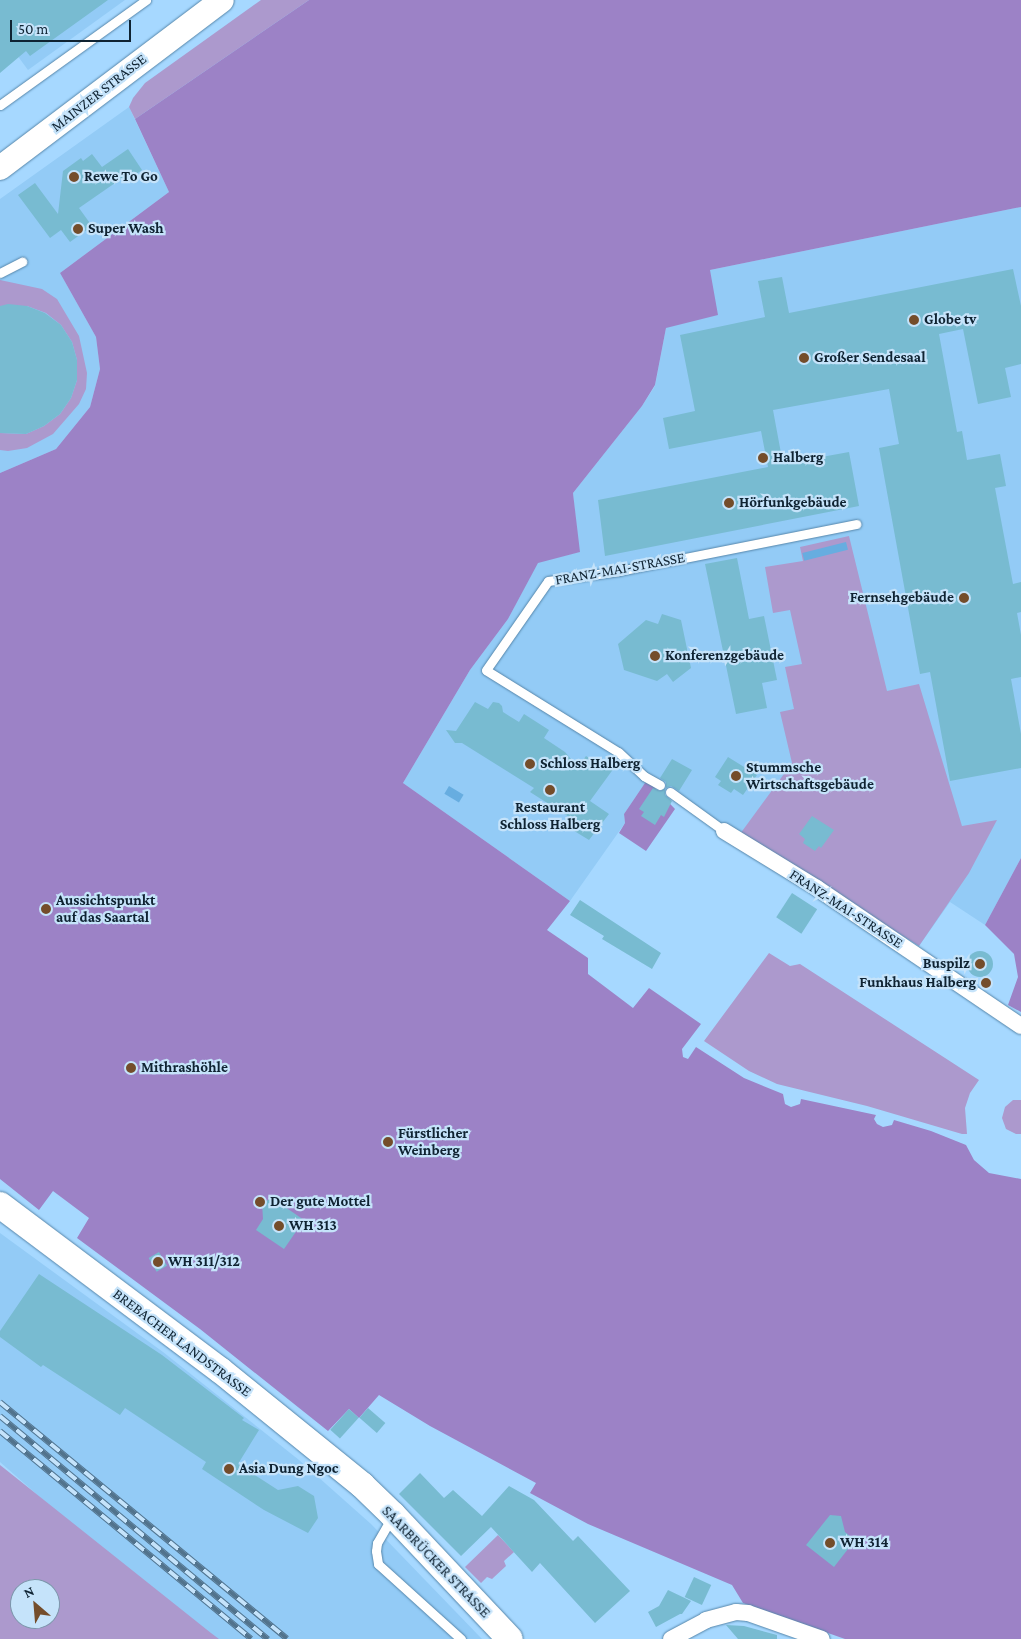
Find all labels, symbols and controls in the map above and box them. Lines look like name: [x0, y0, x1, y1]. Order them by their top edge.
scale bar: [12, 10, 134, 42]
text: 50 m: [18, 21, 48, 37]
street label: MAINZER STRASSE: [48, 50, 150, 136]
place label: Rewe To Go: [84, 168, 158, 186]
marker: Rewe To Go: [68, 171, 80, 183]
place label: Super Wash: [88, 220, 164, 238]
marker: Super Wash: [72, 223, 84, 235]
place label: Globe tv: [924, 311, 976, 329]
marker: Globe tv: [908, 314, 920, 326]
place label: Großer Sendesaal: [814, 349, 925, 367]
marker: Großer Sendesaal: [798, 352, 810, 364]
place label: Halberg: [773, 449, 823, 467]
marker: Halberg: [757, 452, 769, 464]
place label: Hörfunkgebäude: [739, 494, 847, 512]
marker: Hörfunkgebäude: [723, 497, 735, 509]
street label: FRANZ-MAI-STRASSE: [554, 549, 686, 589]
place label: Fernsehgebäude: [850, 589, 954, 607]
marker: Fernsehgebäude: [958, 592, 970, 604]
place label: Konferenzgebäude: [665, 647, 784, 665]
marker: Konferenzgebäude: [649, 650, 661, 662]
place label: Schloss Halberg: [540, 755, 640, 773]
marker: Schloss Halberg: [524, 758, 536, 770]
place label: Stummsche Wirtschaftsgebäude: [746, 758, 874, 793]
marker: Stummsche Wirtschaftsgebäude: [730, 770, 742, 782]
marker: Restaurant Schloss Halberg: [544, 784, 556, 796]
place label: Restaurant Schloss Halberg: [500, 798, 600, 833]
street label: FRANZ-MAI-STRASSE: [786, 866, 906, 952]
place label: Aussichtspunkt auf das Saartal: [56, 891, 155, 926]
marker: Aussichtspunkt auf das Saartal: [40, 903, 52, 915]
place label: Buspilz: [923, 955, 970, 973]
marker: Buspilz: [974, 958, 986, 970]
place label: Funkhaus Halberg: [859, 974, 976, 992]
marker: Funkhaus Halberg: [980, 977, 992, 989]
place label: Mithrashöhle: [141, 1059, 228, 1077]
marker: Mithrashöhle: [125, 1062, 137, 1074]
place label: Fürstlicher Weinberg: [398, 1124, 468, 1159]
marker: Fürstlicher Weinberg: [382, 1136, 394, 1148]
place label: Der gute Mottel: [270, 1193, 370, 1211]
marker: Der gute Mottel: [254, 1196, 266, 1208]
place label: WH 313: [289, 1217, 337, 1235]
marker: WH 313: [273, 1220, 285, 1232]
place label: WH 311/312: [168, 1253, 240, 1271]
marker: WH 311/312: [152, 1256, 164, 1268]
street label: BREBACHER LANDSTRASSE: [109, 1285, 255, 1401]
place label: Asia Dung Ngoc: [239, 1460, 339, 1478]
marker: Asia Dung Ngoc: [223, 1463, 235, 1475]
street label: SAARBRÜCKER STRASSE: [378, 1502, 494, 1622]
place label: WH 314: [840, 1534, 889, 1552]
marker: WH 314: [824, 1537, 836, 1549]
north arrow: [10, 1579, 60, 1629]
text: N: [21, 1582, 37, 1601]

